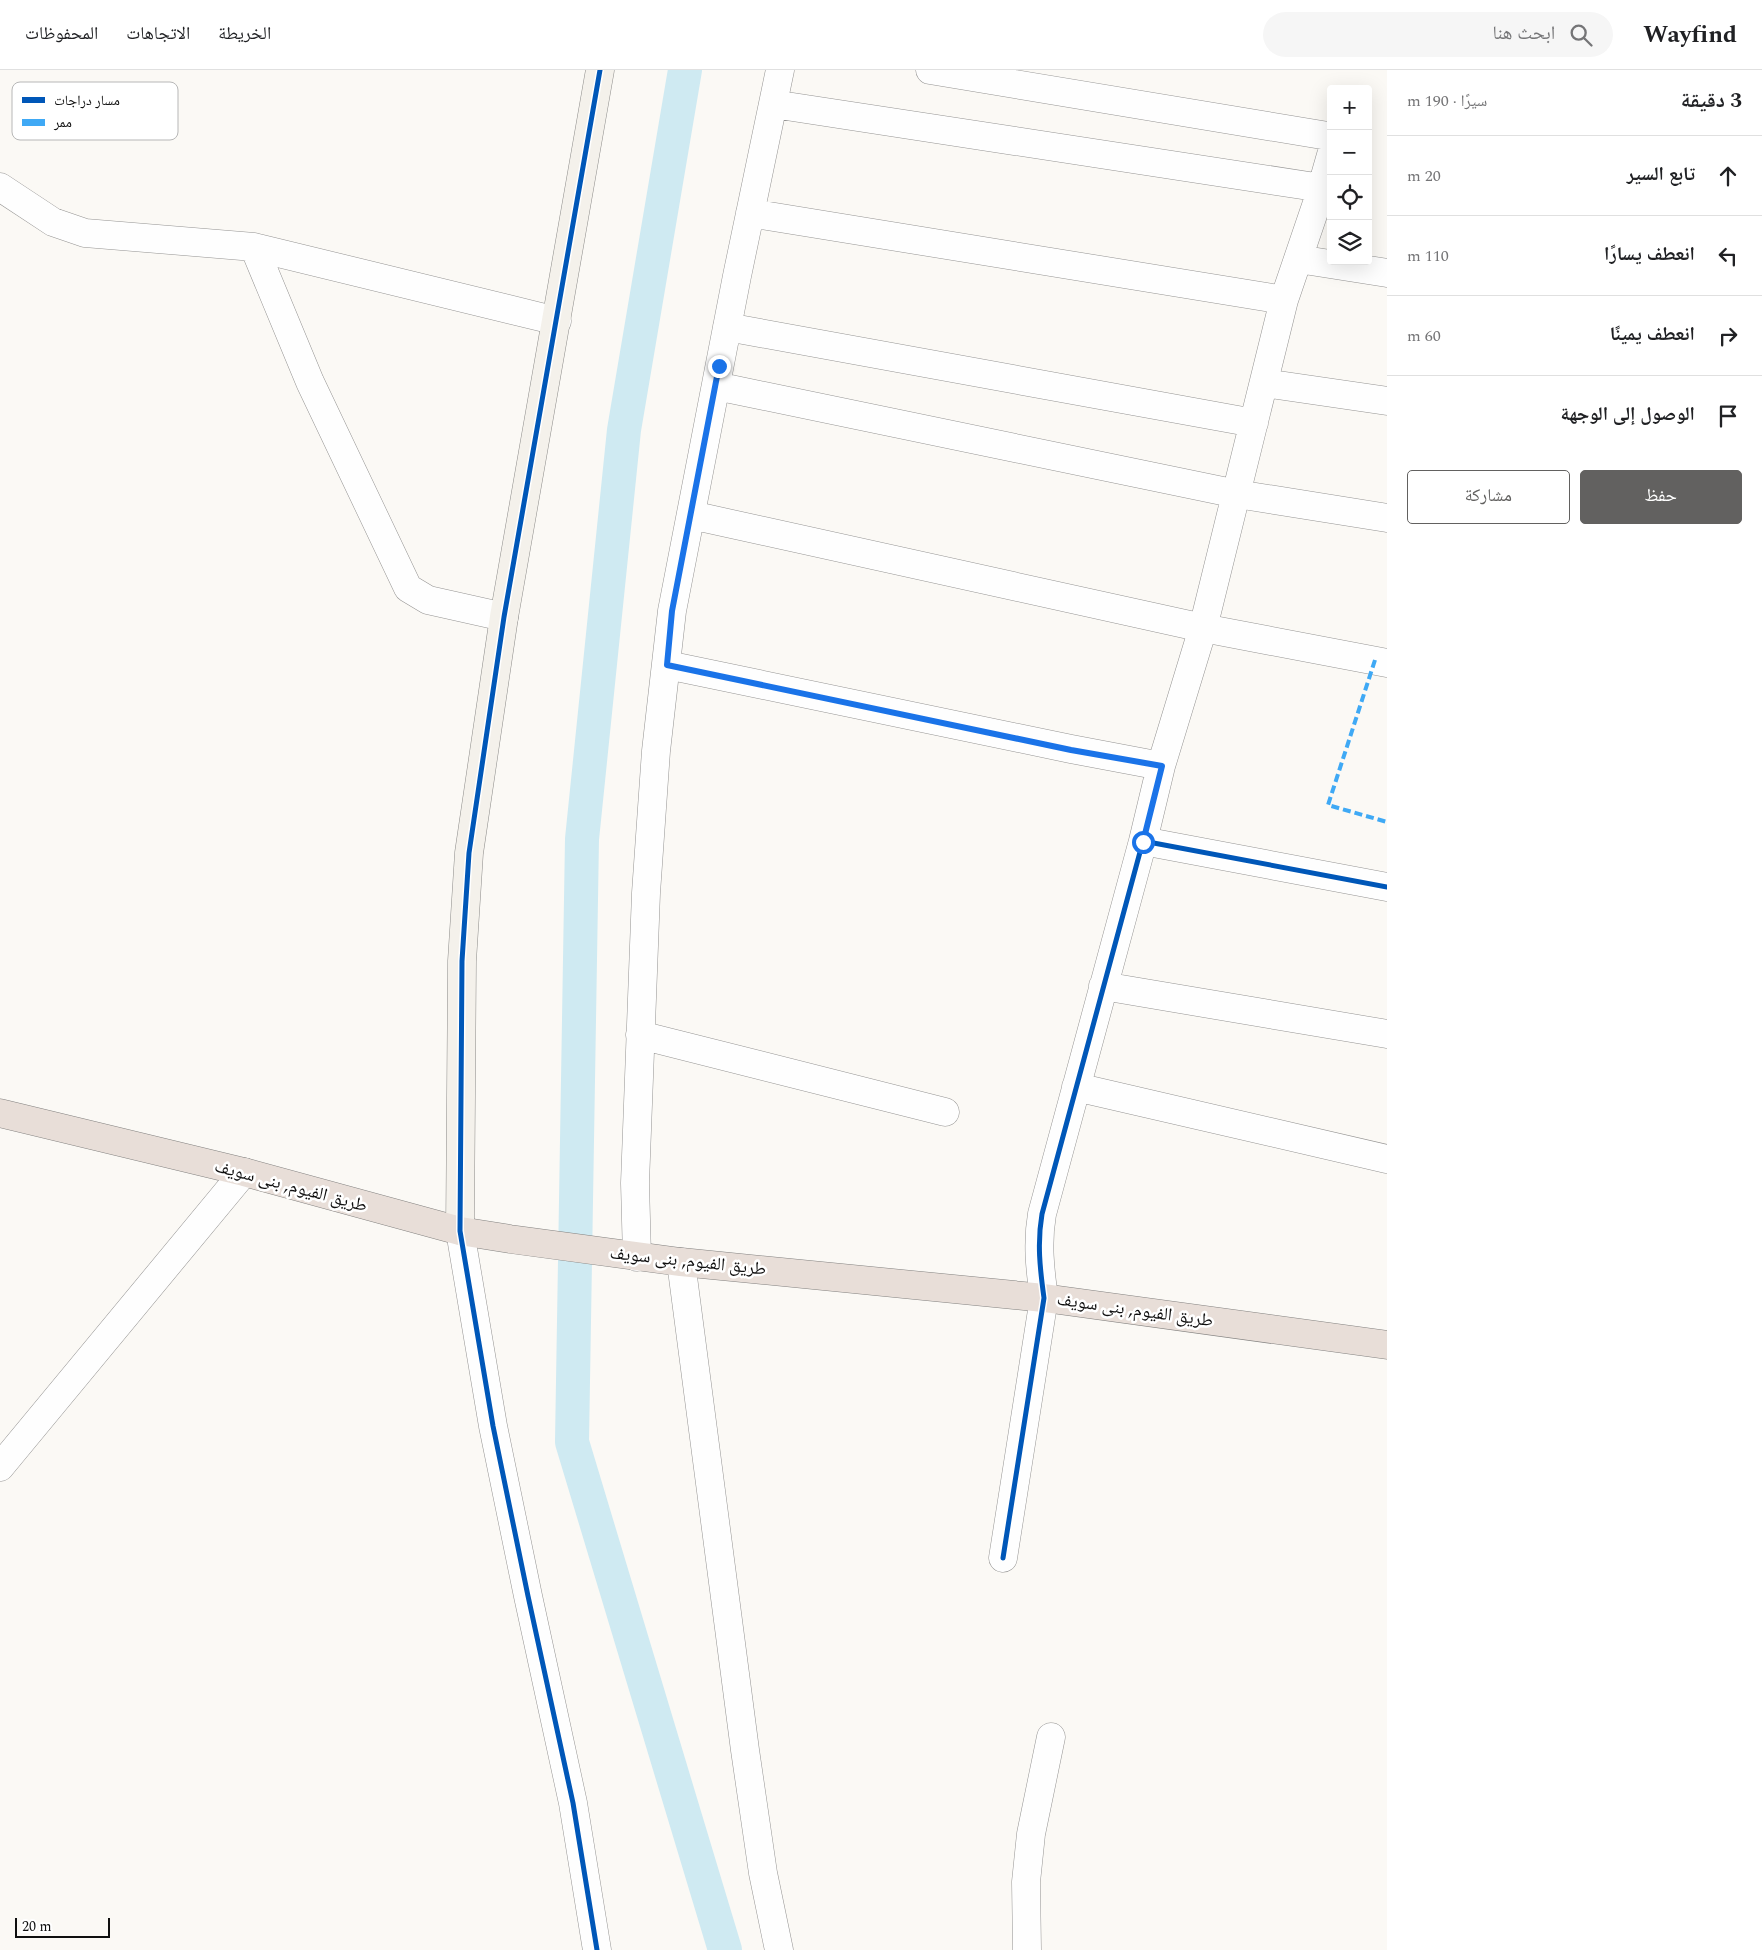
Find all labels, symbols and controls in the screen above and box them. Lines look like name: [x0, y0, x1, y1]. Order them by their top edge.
search box: [1263, 12, 1613, 57]
text: Wayfind: [1643, 17, 1737, 53]
text: ابحث هنا: [1492, 19, 1555, 48]
text: المحفوظات: [25, 20, 98, 47]
text: الاتجاهات: [126, 20, 190, 47]
text: الخريطة: [218, 20, 271, 47]
icon: search: [1567, 21, 1595, 49]
legend: [12, 82, 178, 140]
map controls: [1327, 85, 1372, 265]
button: +: [1327, 85, 1372, 130]
text: 3 دقيقة: [1681, 85, 1742, 117]
text: سيرًا · 190 m: [1407, 89, 1487, 113]
text: مسار دراجات: [54, 90, 120, 111]
text: ممر: [53, 112, 72, 133]
button: −: [1327, 130, 1372, 175]
text: تابع السير: [1627, 160, 1695, 189]
icon: ahead: [1714, 162, 1742, 190]
text: 20 m: [1407, 164, 1441, 188]
button: locate: [1327, 175, 1372, 220]
button: layers: [1327, 220, 1372, 265]
text: انعطف يسارًا: [1604, 240, 1695, 269]
icon: left: [1714, 242, 1742, 270]
text: 110 m: [1407, 244, 1449, 268]
text: انعطف يمينًا: [1610, 320, 1695, 349]
icon: right: [1714, 322, 1742, 350]
text: 60 m: [1407, 324, 1441, 348]
route end: [708, 355, 731, 378]
text: الوصول إلى الوجهة: [1561, 400, 1695, 429]
icon: arrive: [1714, 402, 1742, 430]
button: مشاركة: [1407, 470, 1570, 524]
button: حفظ: [1580, 470, 1742, 524]
route start: [1132, 831, 1155, 854]
street label: طريق الفيوم, بنى سويف: [211, 1153, 371, 1219]
street label: طريق الفيوم, بنى سويف: [608, 1239, 768, 1283]
street label: طريق الفيوم, بنى سويف: [1055, 1286, 1215, 1334]
scale bar: [15, 1915, 110, 1938]
text: 20 m: [22, 1916, 52, 1937]

